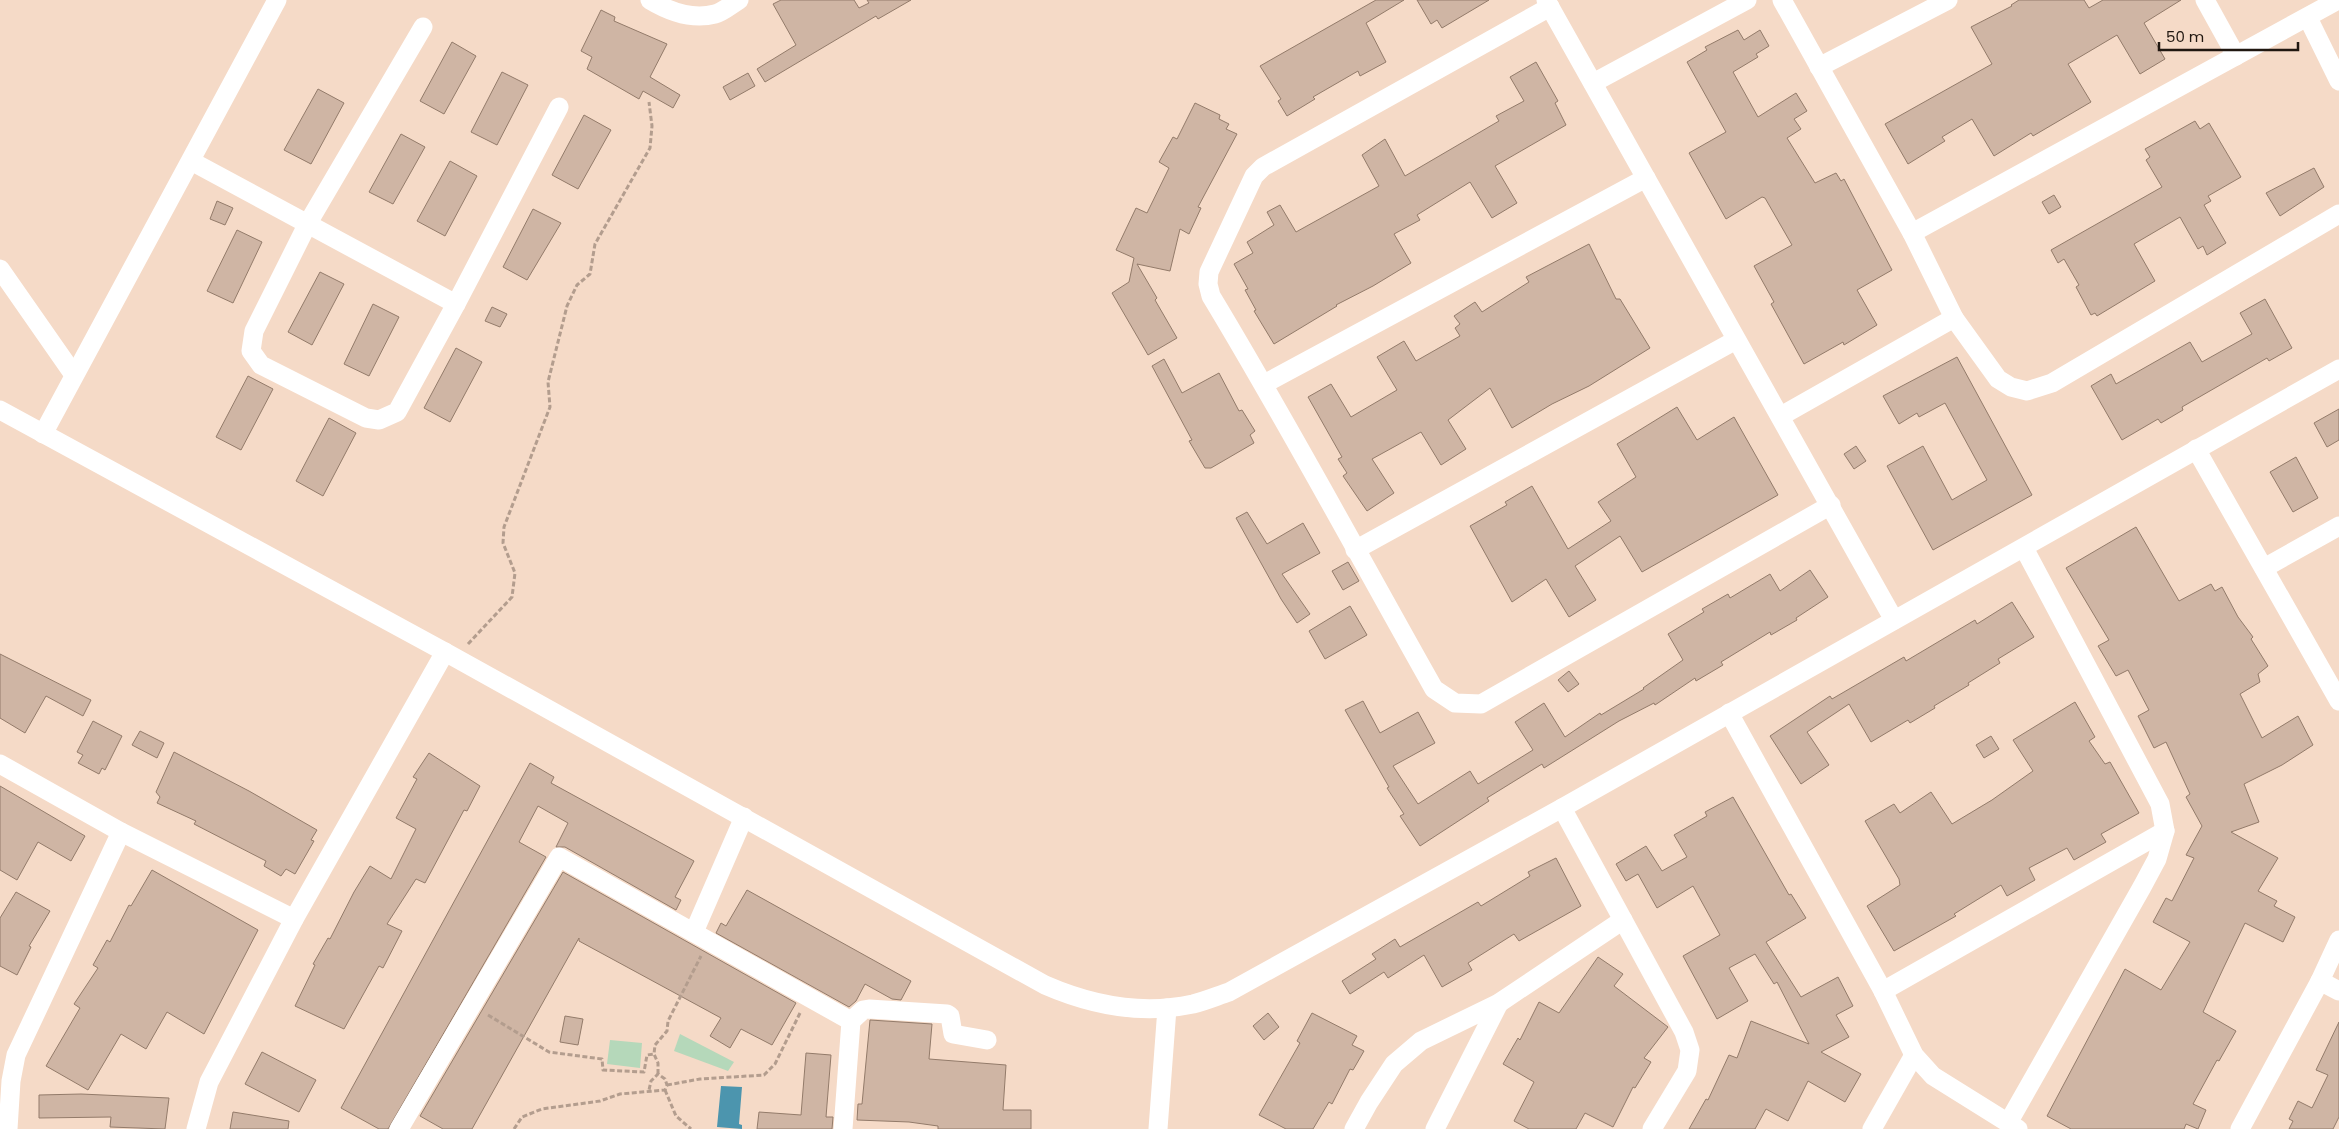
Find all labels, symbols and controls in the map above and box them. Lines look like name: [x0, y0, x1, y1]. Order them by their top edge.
scale bar: [2159, 20, 2298, 52]
text: 50 m: [2166, 26, 2204, 47]

